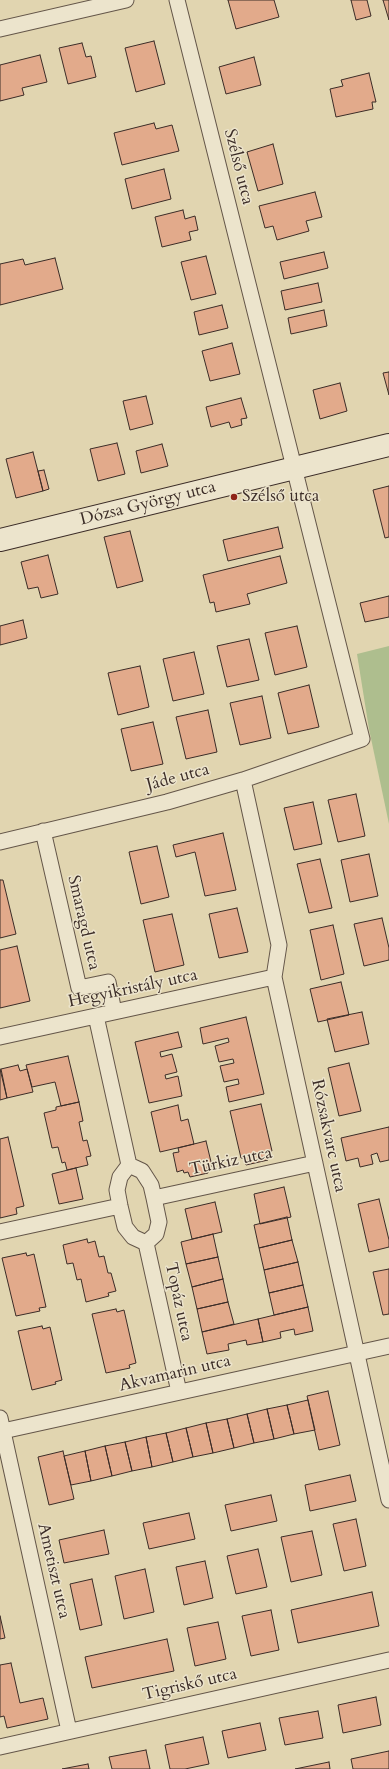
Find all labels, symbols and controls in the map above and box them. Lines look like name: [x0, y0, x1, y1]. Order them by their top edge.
street label: Szélső utca: [219, 127, 257, 207]
street label: Dózsa György utca: [78, 477, 218, 531]
place label: Szélső utca: [242, 487, 319, 507]
marker: Szélső utca: [229, 492, 239, 502]
street label: Jáde utca: [144, 760, 212, 796]
street label: Smaragd utca: [62, 874, 104, 972]
street label: Hegyikristály utca: [67, 965, 199, 1013]
street label: Rózsakvarc utca: [306, 1078, 350, 1194]
street label: Türkiz utca: [188, 1143, 274, 1181]
street label: Topáz utca: [160, 1261, 196, 1343]
street label: Akvamarin utca: [117, 1351, 233, 1397]
street label: Ametiszt utca: [32, 1521, 74, 1621]
street label: Tigriskő utca: [141, 1664, 239, 1706]

